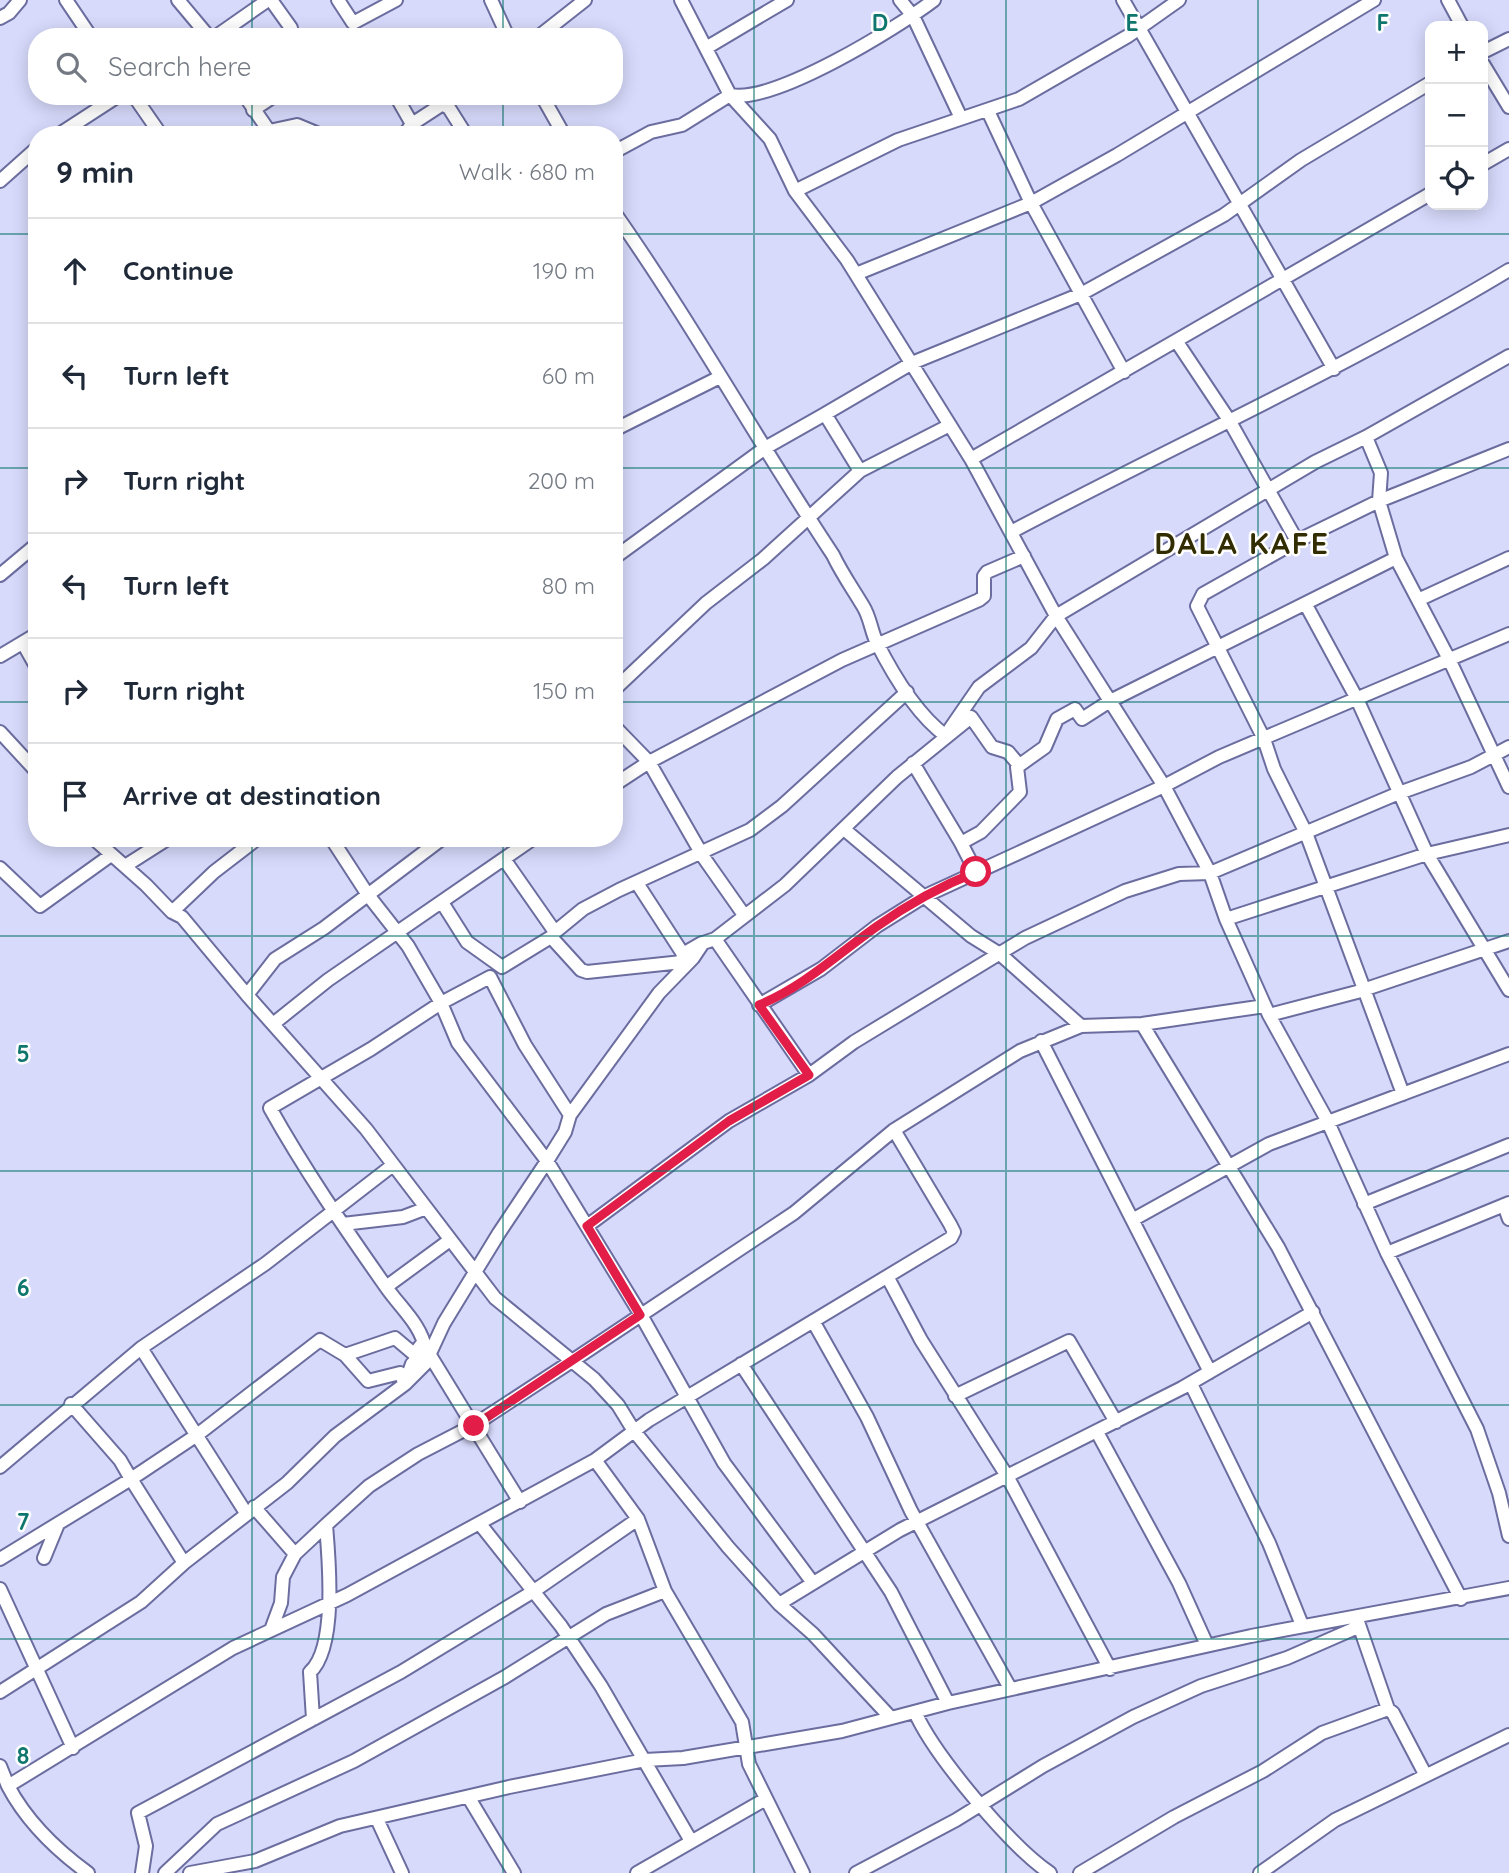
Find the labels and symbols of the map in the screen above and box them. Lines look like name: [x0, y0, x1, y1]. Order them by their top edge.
text: D: [872, 8, 888, 37]
text: E: [1125, 8, 1139, 37]
text: F: [1377, 8, 1389, 37]
district label: DALA KAFE: [1154, 524, 1330, 562]
route start: [960, 856, 991, 887]
text: 5: [16, 1039, 30, 1068]
text: 6: [17, 1273, 29, 1302]
route end: [458, 1410, 489, 1441]
text: 7: [17, 1507, 30, 1536]
text: 8: [17, 1741, 29, 1770]

